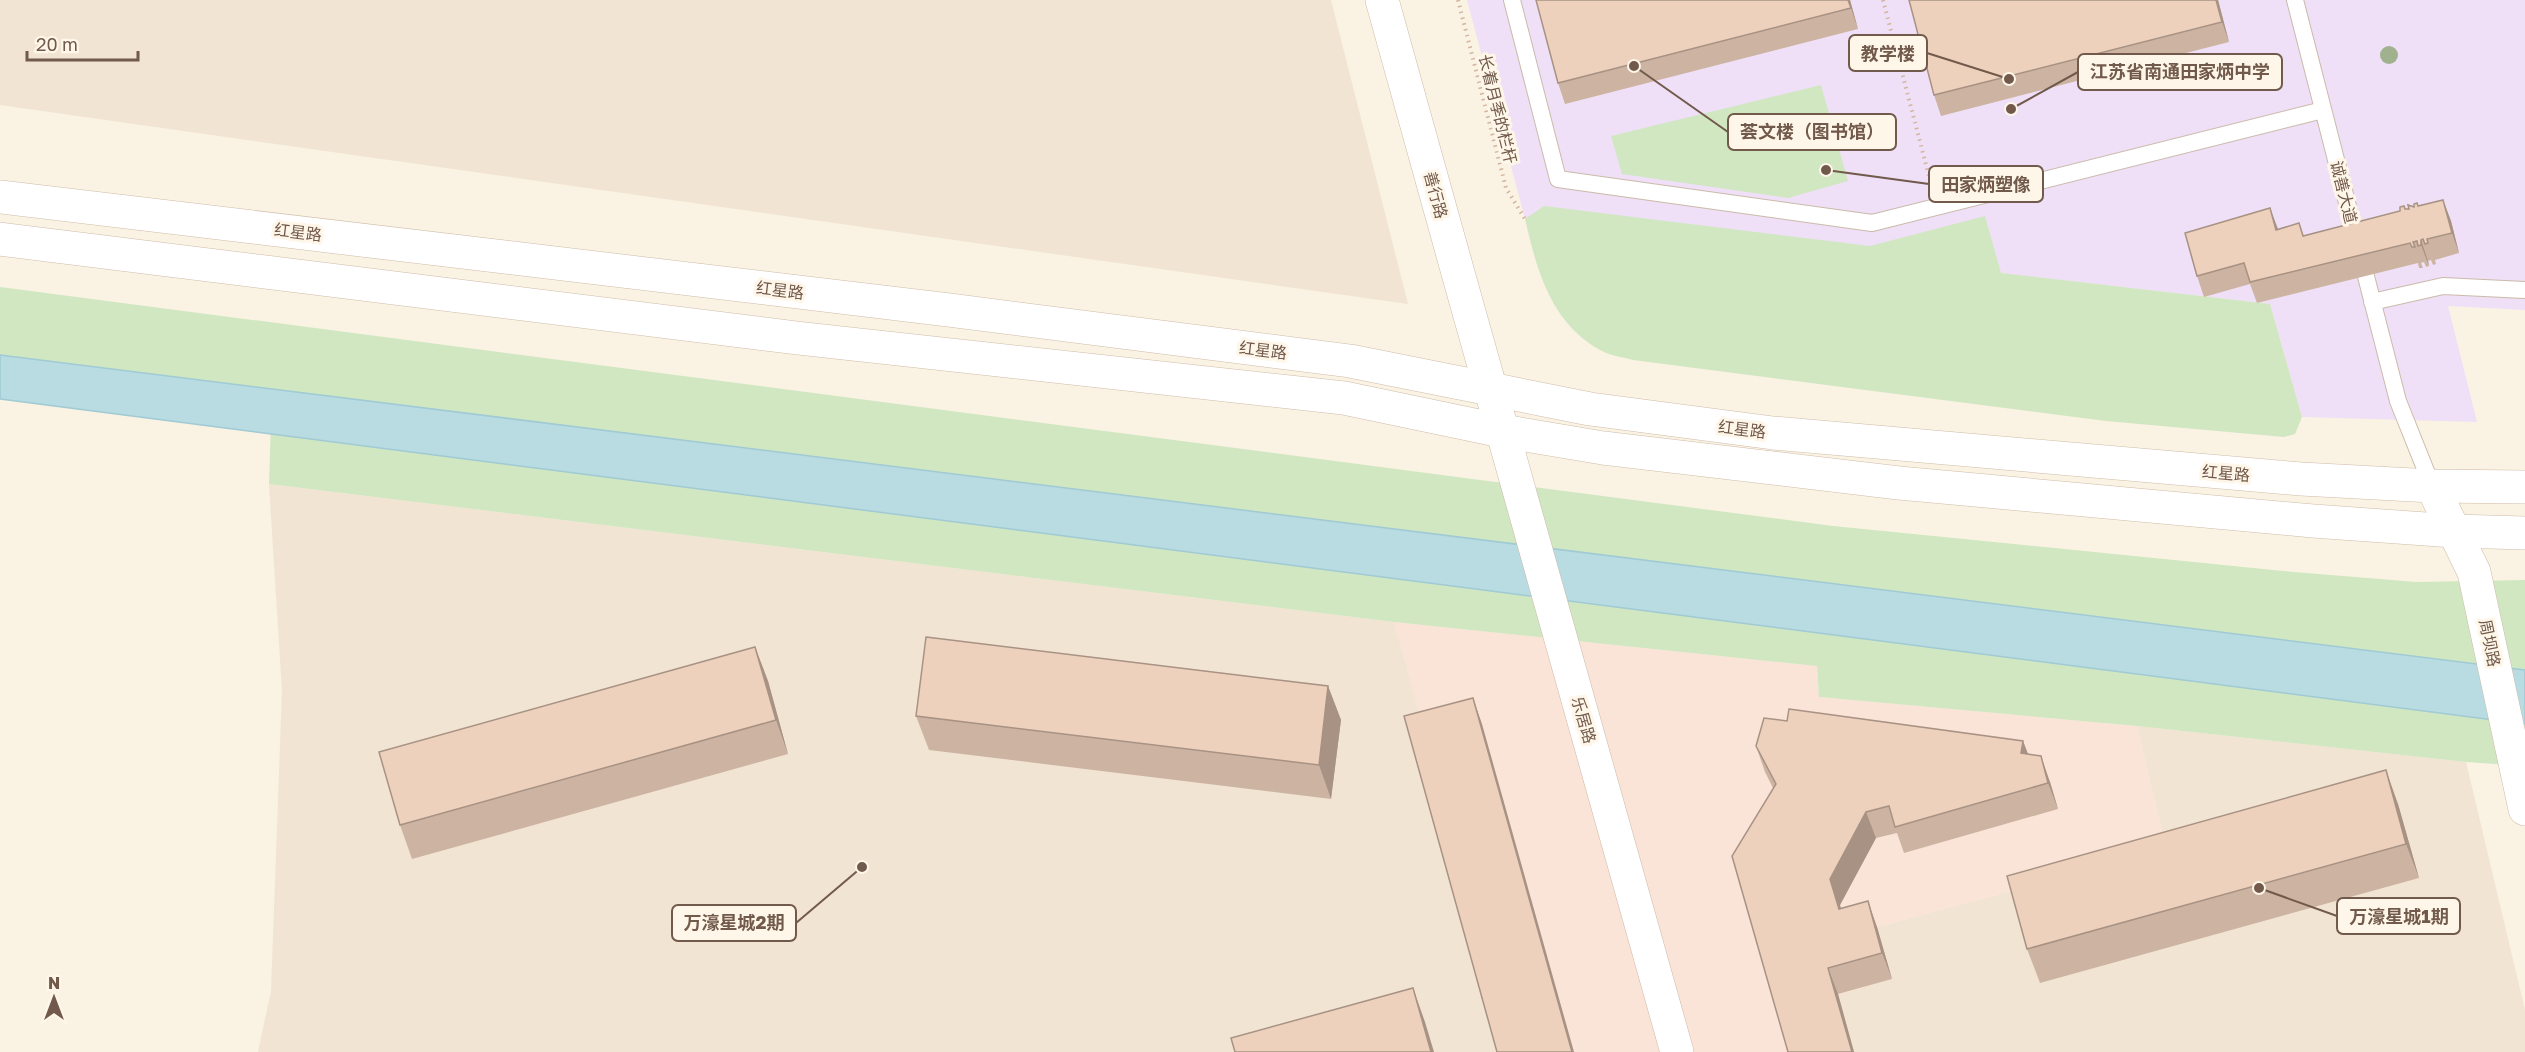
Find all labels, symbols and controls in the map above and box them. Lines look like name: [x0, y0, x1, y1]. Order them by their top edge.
scale bar: [27, 24, 138, 62]
text: 20 m: [36, 33, 78, 55]
callout: 教学楼: [1849, 35, 1927, 71]
text: 教学楼: [1861, 42, 1915, 64]
street label: 长着月季的栏杆: [1475, 52, 1521, 166]
callout: 江苏省南通田家炳中学: [2078, 54, 2282, 90]
text: 江苏省南通田家炳中学: [2090, 60, 2270, 82]
callout: 荟文楼（图书馆）: [1728, 114, 1896, 150]
text: 荟文楼（图书馆）: [1740, 120, 1884, 142]
street label: 诚善大道: [2327, 159, 2361, 225]
callout: 田家炳塑像: [1929, 166, 2043, 202]
street label: 善行路: [1420, 169, 1452, 221]
text: 田家炳塑像: [1941, 173, 2031, 195]
street label: 红星路: [273, 219, 323, 245]
street label: 红星路: [755, 277, 805, 303]
street label: 红星路: [1238, 337, 1288, 363]
street label: 红星路: [1717, 416, 1767, 442]
street label: 红星路: [2201, 461, 2251, 485]
street label: 周坝路: [2475, 617, 2505, 669]
street label: 乐居路: [1568, 694, 1600, 746]
callout: 万濠星城1期: [2337, 898, 2460, 934]
callout: 万濠星城2期: [672, 905, 796, 941]
text: 万濠星城1期: [2349, 905, 2449, 927]
text: 万濠星城2期: [684, 911, 784, 933]
north arrow: [24, 968, 84, 1028]
text: N: [48, 973, 60, 993]

